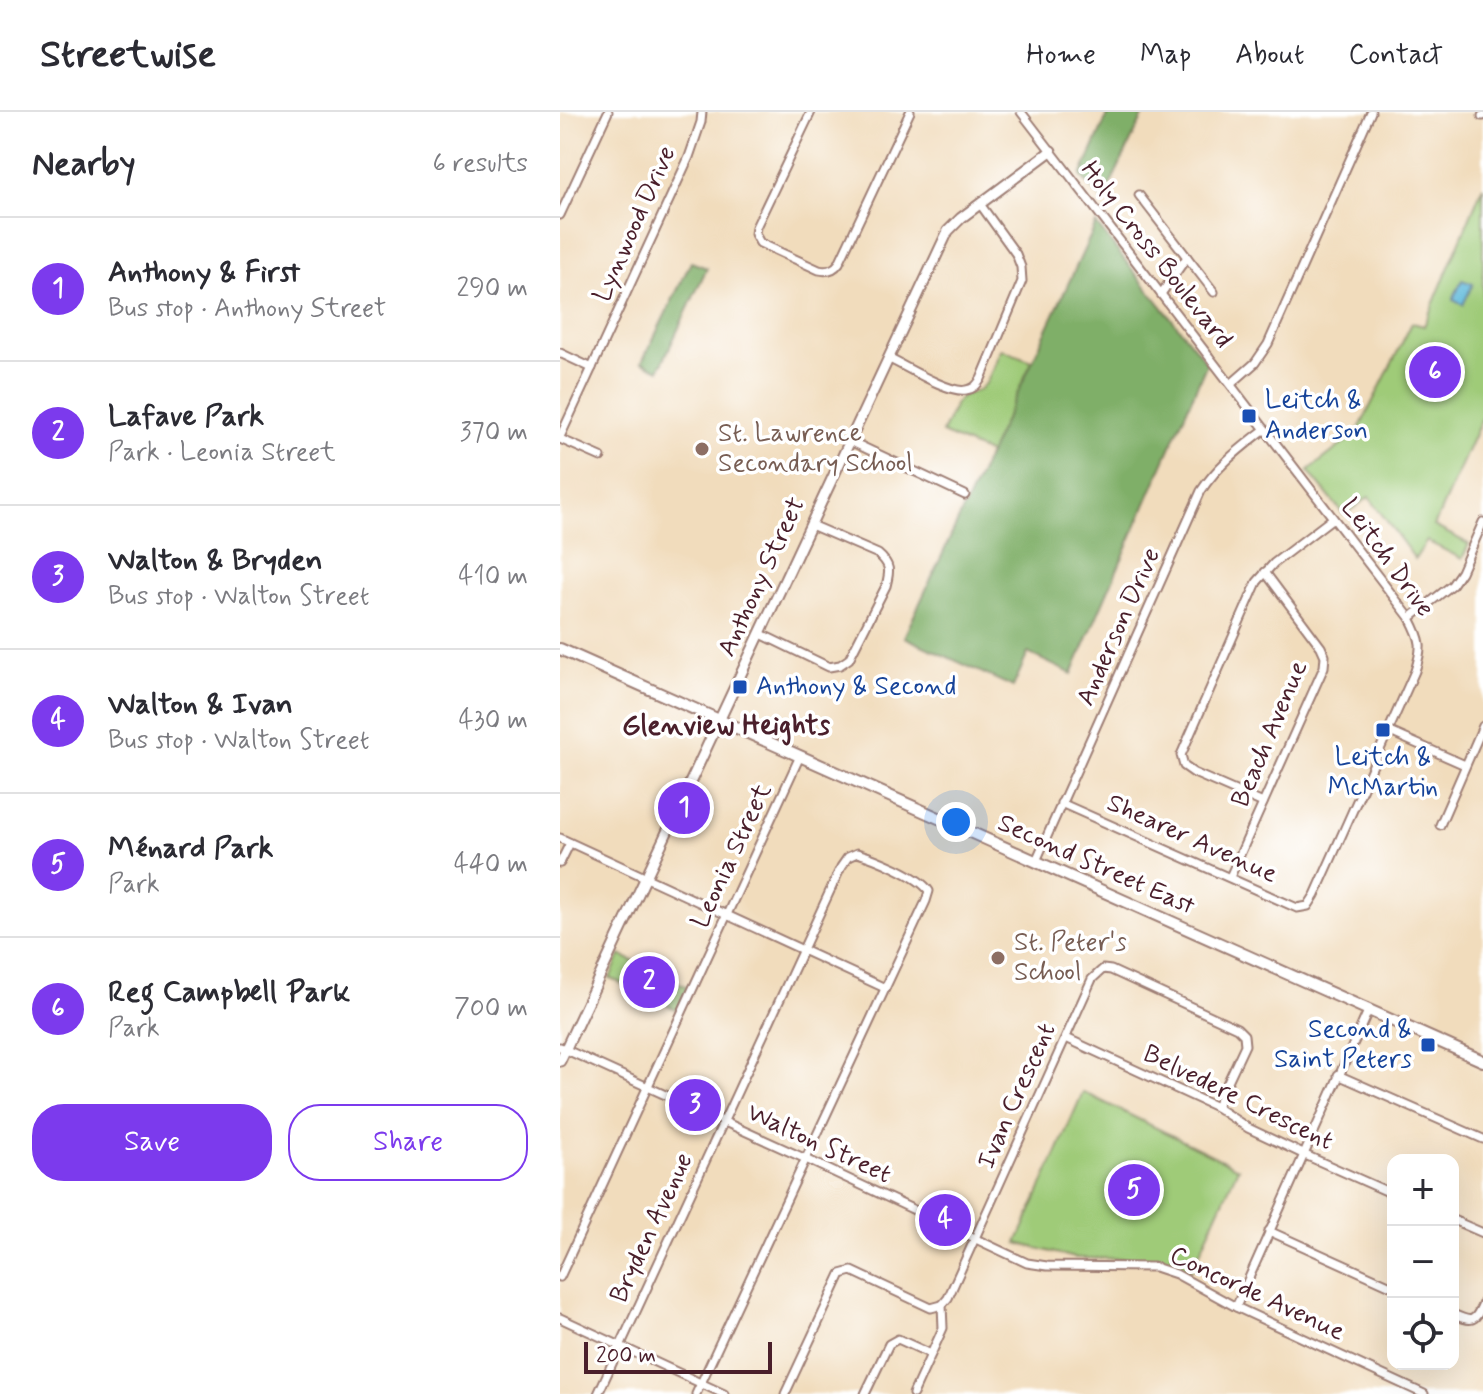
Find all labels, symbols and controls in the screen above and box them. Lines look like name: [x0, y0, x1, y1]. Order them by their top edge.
text: Streetwise: [40, 31, 216, 80]
text: Home: [1026, 37, 1096, 74]
text: Map: [1140, 37, 1191, 74]
text: About: [1235, 37, 1304, 74]
text: Contact: [1348, 37, 1443, 74]
street label: Lynwood Drive: [585, 141, 685, 307]
text: Nearby: [32, 142, 136, 187]
text: 6 results: [433, 147, 528, 181]
street label: Holy Cross Boulevard: [1072, 155, 1240, 355]
text: Anthony & First: [108, 253, 300, 292]
text: 1: [52, 272, 64, 306]
text: 290 m: [456, 272, 528, 306]
text: Bus stop · Anthony Street: [108, 292, 386, 326]
pin: 6: [1409, 342, 1461, 402]
place label: Leitch & Anderson: [1265, 384, 1368, 448]
text: Lafave Park: [108, 397, 264, 436]
marker: Leitch & Anderson: [1240, 407, 1258, 425]
text: 2: [52, 416, 64, 450]
text: 370 m: [460, 416, 528, 450]
place label: St. Lawrence Secondary School: [718, 417, 913, 481]
text: Park · Leonia Street: [108, 436, 336, 470]
marker: St. Lawrence Secondary School: [693, 440, 711, 458]
street label: Anthony Street: [710, 492, 814, 662]
street label: Leitch Drive: [1332, 492, 1442, 624]
text: Walton & Bryden: [108, 541, 323, 580]
street label: Anderson Drive: [1069, 543, 1169, 711]
text: 3: [52, 560, 64, 594]
text: 410 m: [458, 560, 528, 594]
text: Bus stop · Walton Street: [108, 580, 369, 614]
street label: Beach Avenue: [1224, 655, 1316, 812]
place label: Anthony & Second: [756, 670, 956, 704]
marker: Anthony & Second: [731, 678, 749, 696]
text: Walton & Ivan: [108, 685, 293, 724]
text: 4: [50, 704, 66, 738]
text: 430 m: [459, 704, 528, 738]
district label: Glenview Heights: [622, 708, 831, 746]
marker: Leitch & McMartin: [1374, 721, 1392, 739]
text: Bus stop · Walton Street: [108, 724, 369, 758]
place label: Leitch & McMartin: [1328, 741, 1438, 805]
pin: 1: [658, 778, 710, 838]
street label: Leonia Street: [684, 778, 780, 934]
street label: Shearer Avenue: [1101, 786, 1283, 892]
your location: [936, 802, 976, 842]
street label: Second Street East: [992, 806, 1200, 924]
text: Ménard Park: [108, 829, 273, 868]
text: 5: [50, 848, 66, 882]
text: 440 m: [454, 848, 528, 882]
text: Park: [108, 868, 160, 902]
place label: St. Peter's School: [1014, 926, 1127, 990]
marker: St. Peter's School: [989, 949, 1007, 967]
pin: 2: [623, 952, 675, 1012]
text: Reg Campbell Park: [108, 973, 350, 1012]
text: 6: [51, 992, 65, 1026]
text: 700 m: [454, 992, 528, 1026]
text: Park: [108, 1012, 160, 1046]
place label: Second & Saint Peters: [1274, 1013, 1412, 1077]
street label: Ivan Crescent: [970, 1018, 1064, 1174]
marker: Second & Saint Peters: [1419, 1036, 1437, 1054]
street label: Belvedere Crescent: [1137, 1037, 1339, 1159]
pin: 3: [669, 1075, 721, 1135]
street label: Walton Street: [741, 1096, 897, 1192]
button: Save: [32, 1104, 272, 1181]
button: Share: [288, 1104, 528, 1181]
street label: Bryden Avenue: [602, 1148, 702, 1308]
map controls: [1387, 1154, 1459, 1370]
button: +: [1387, 1154, 1459, 1226]
pin: 5: [1108, 1160, 1160, 1220]
pin: 4: [919, 1190, 971, 1250]
button: −: [1387, 1226, 1459, 1298]
street label: Concorde Avenue: [1164, 1239, 1350, 1349]
button: locate: [1387, 1298, 1459, 1370]
scale bar: [584, 1338, 772, 1374]
text: 200 m: [596, 1342, 656, 1370]

